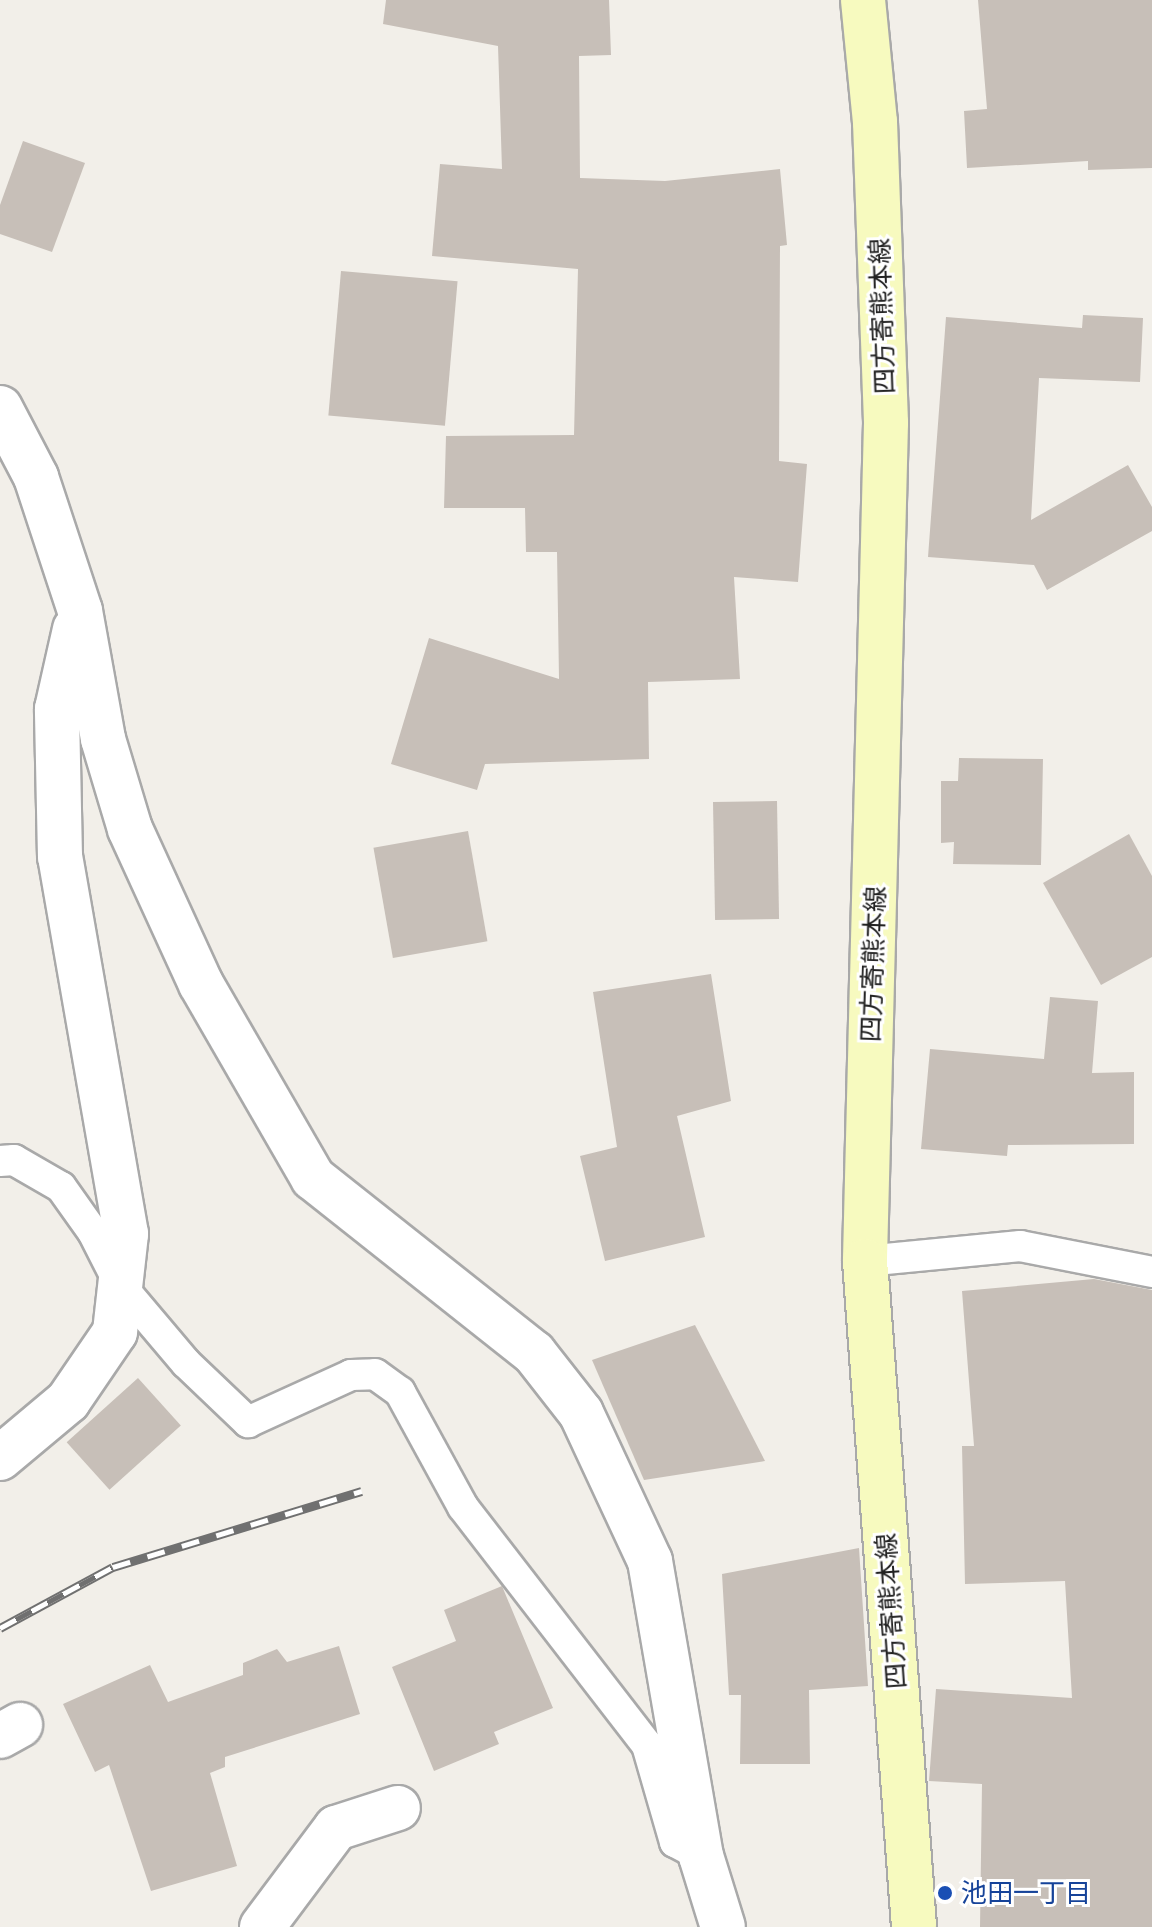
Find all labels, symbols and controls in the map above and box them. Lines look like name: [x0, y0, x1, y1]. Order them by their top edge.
street label: 四方寄熊本線: [864, 238, 900, 394]
street label: 四方寄熊本線: [855, 886, 891, 1042]
street label: 四方寄熊本線: [870, 1532, 912, 1690]
place label: 池田一丁目: [961, 1877, 1091, 1909]
marker: 池田一丁目: [936, 1884, 954, 1902]

